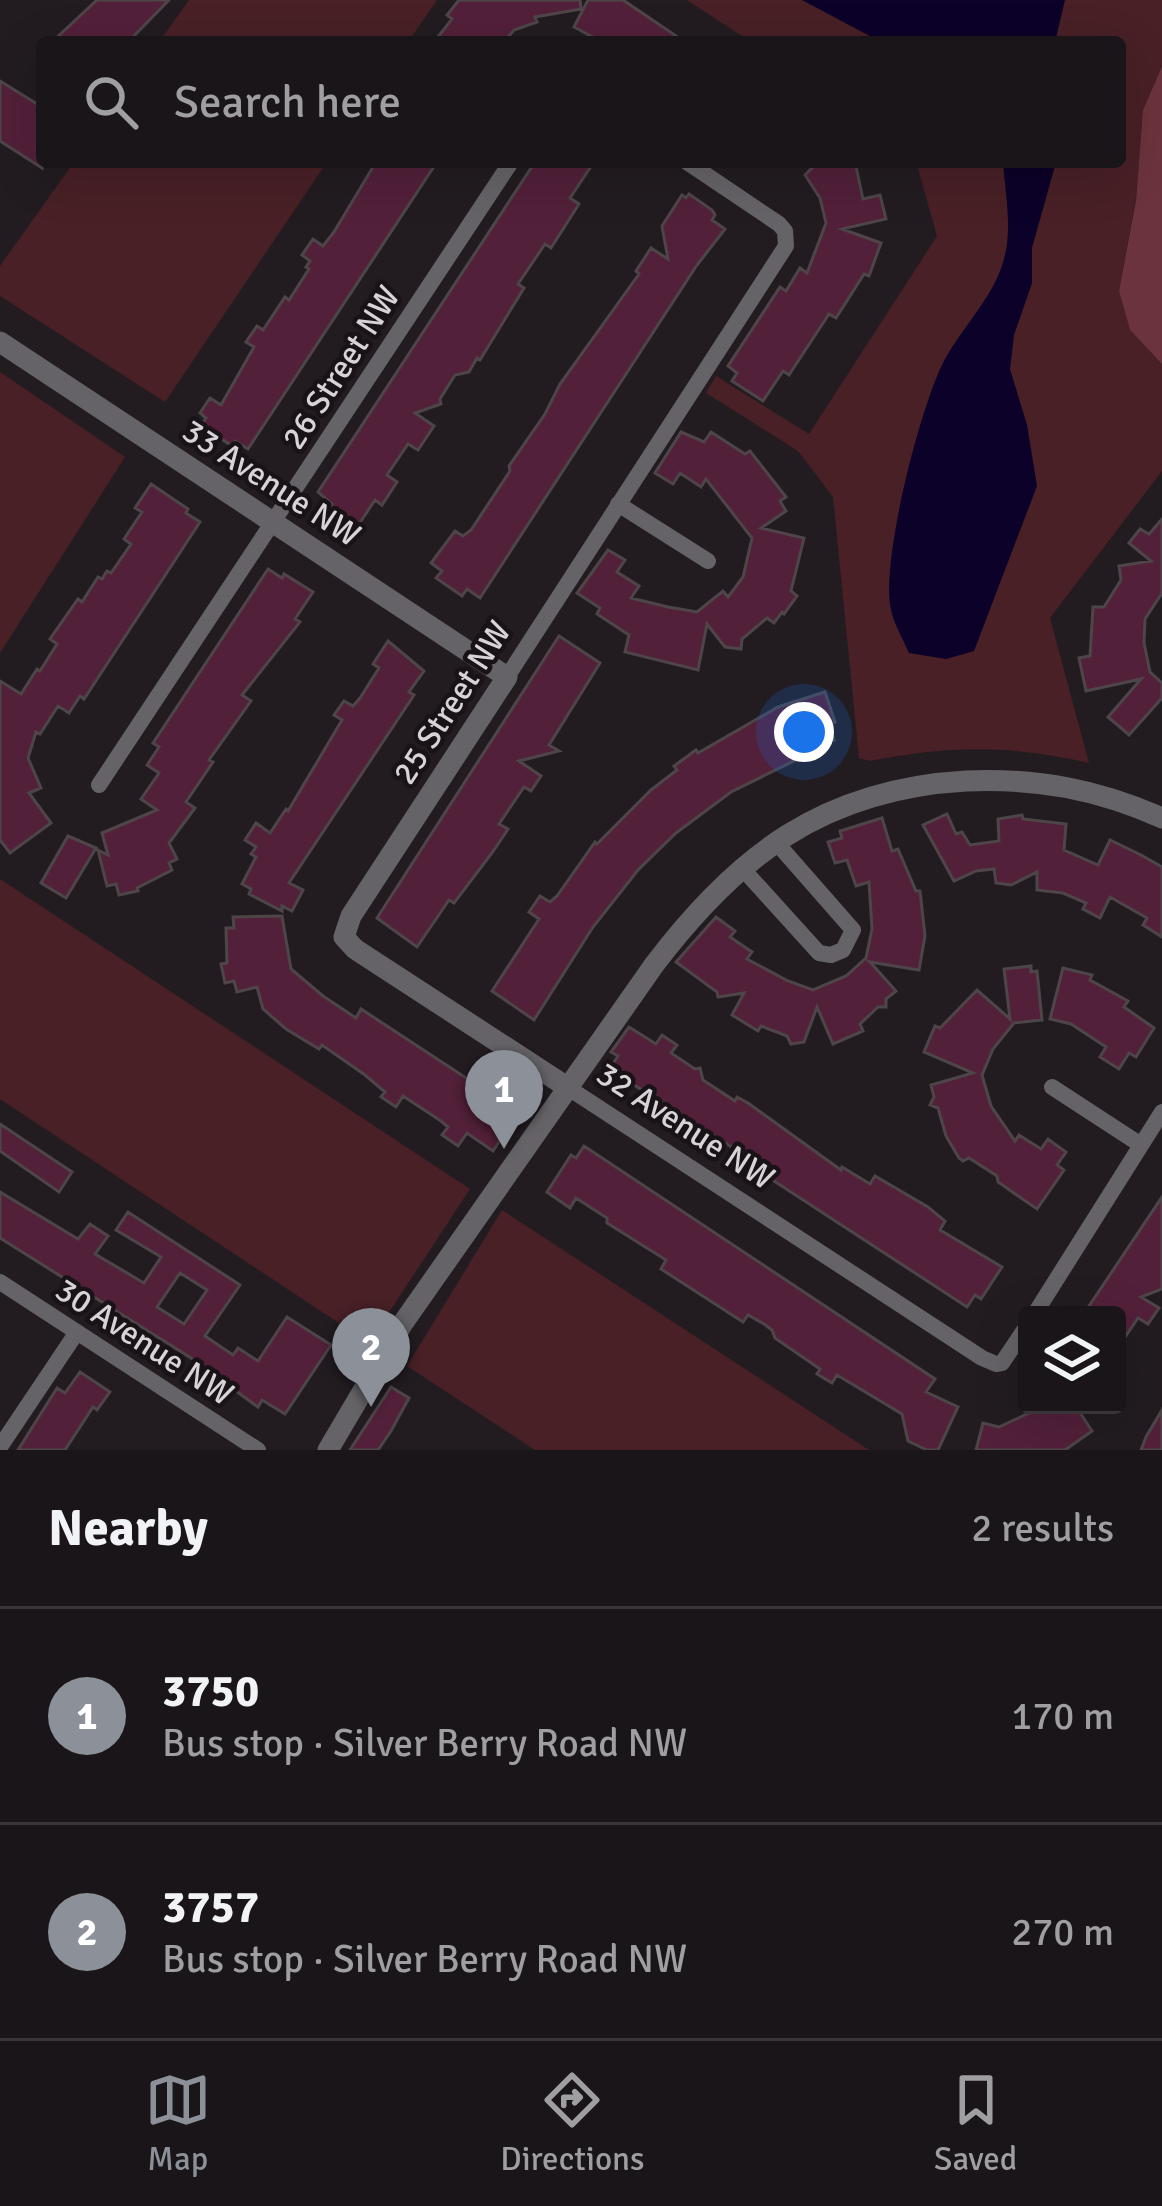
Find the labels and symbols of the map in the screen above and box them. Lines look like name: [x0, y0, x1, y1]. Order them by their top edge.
street label: 26 Street NW: [273, 278, 409, 457]
street label: 33 Avenue NW: [175, 411, 368, 556]
street label: 25 Street NW: [384, 613, 520, 792]
your location: [774, 702, 834, 762]
pin: 1: [465, 1050, 543, 1149]
street label: 32 Avenue NW: [589, 1054, 782, 1199]
street label: 30 Avenue NW: [48, 1270, 241, 1415]
pin: 2: [332, 1308, 410, 1407]

